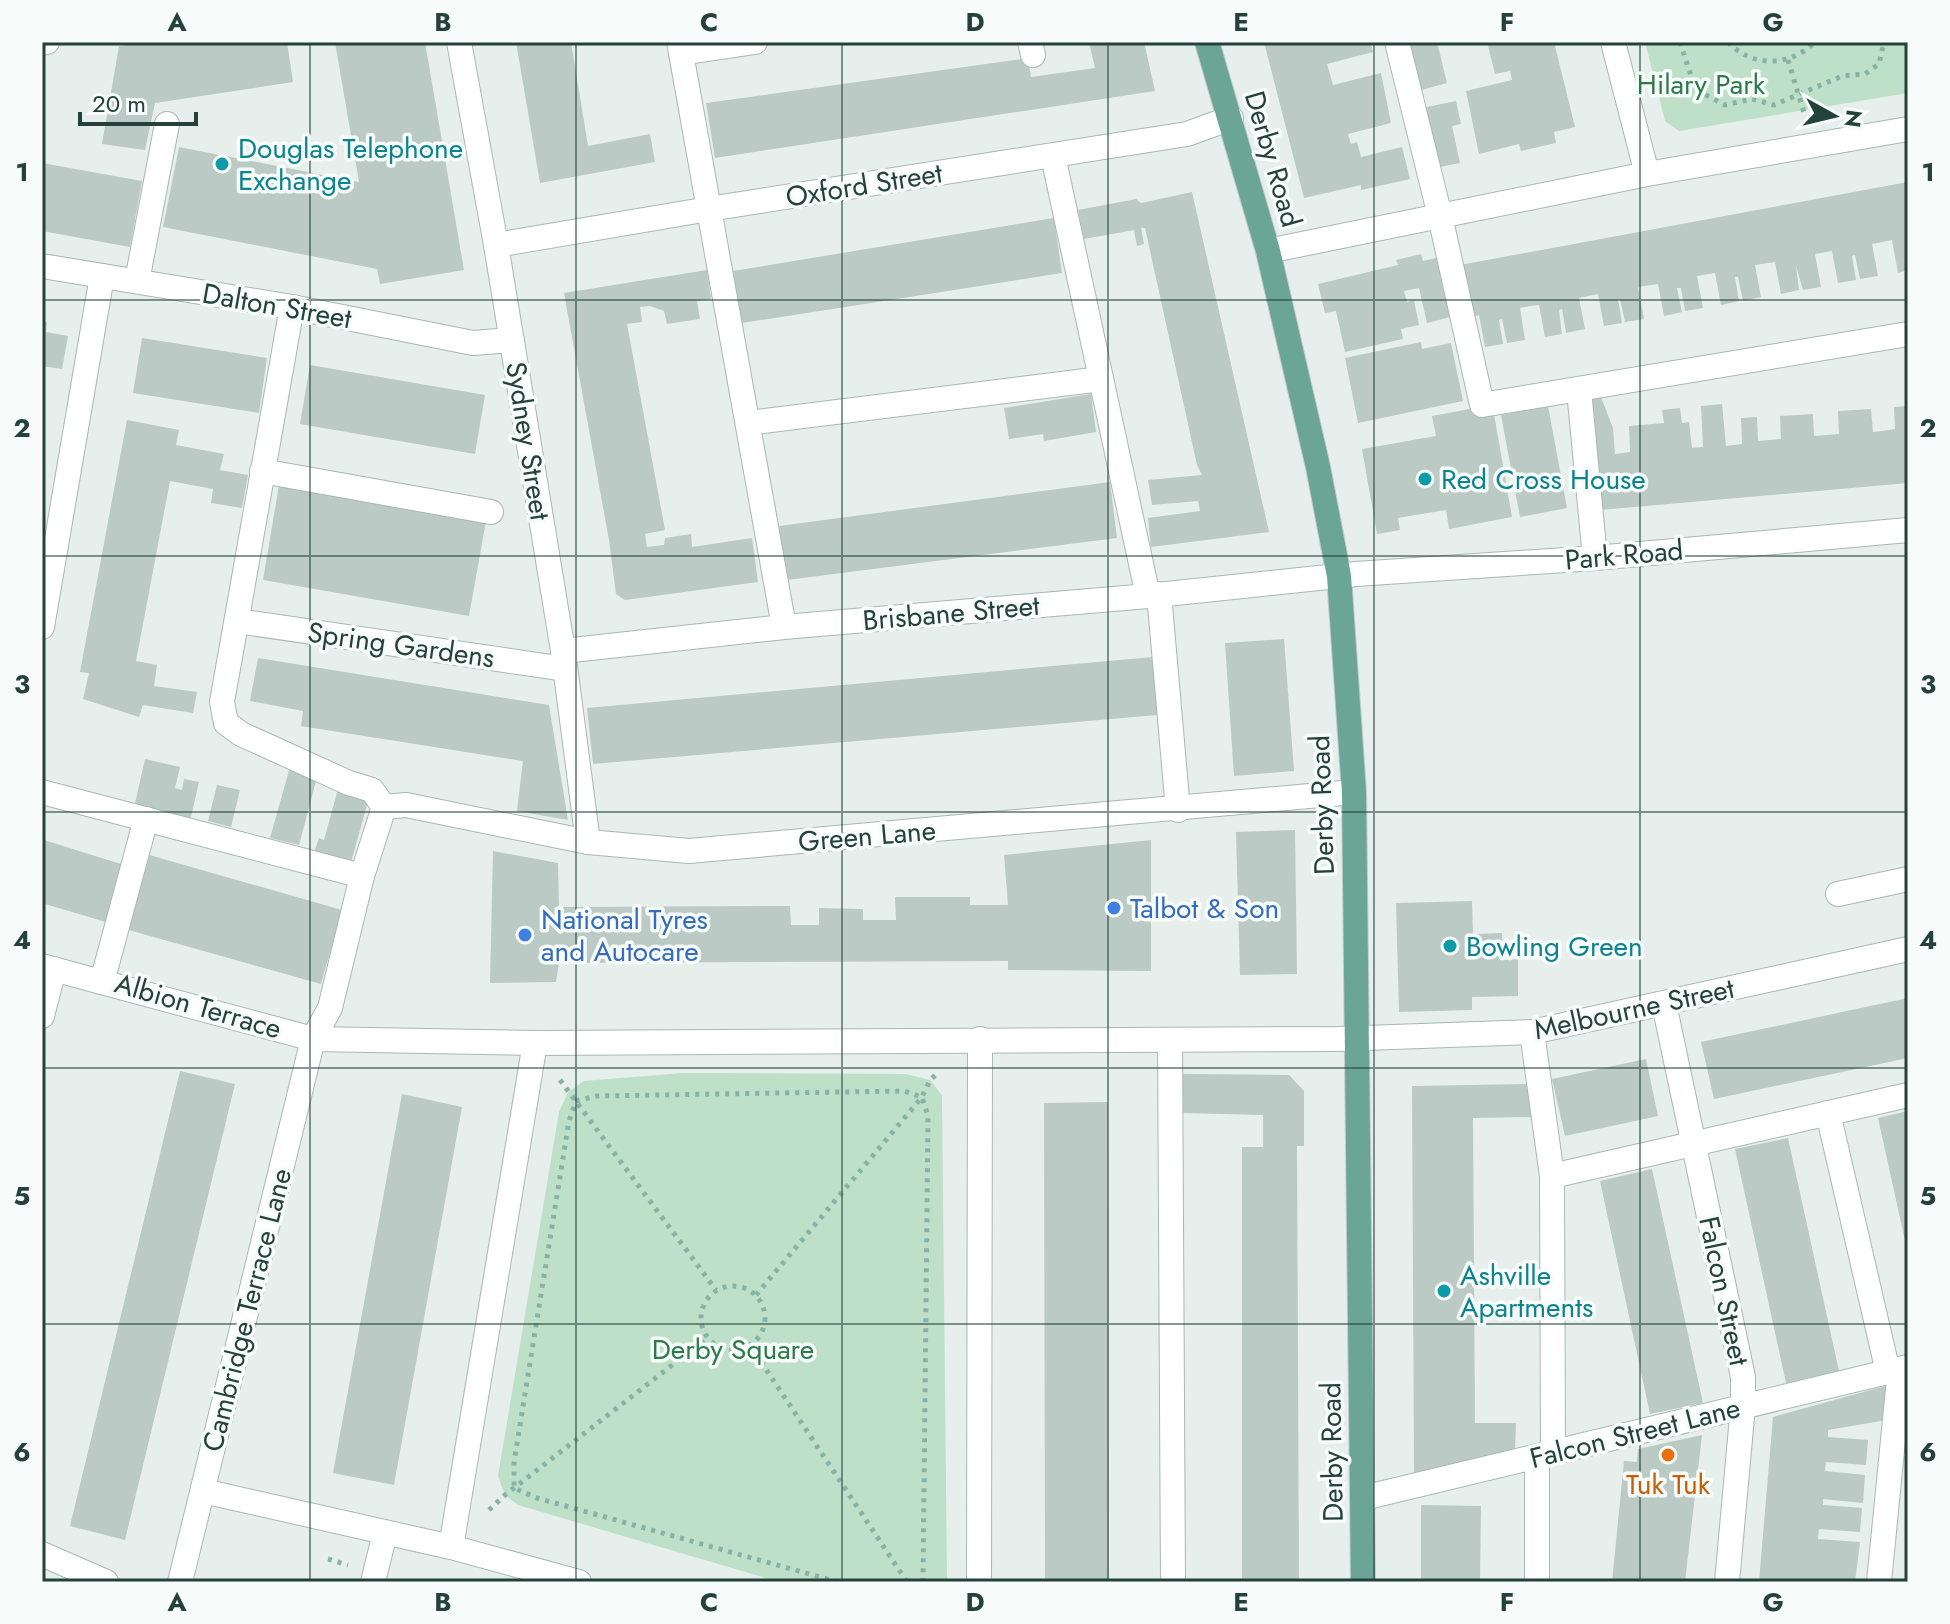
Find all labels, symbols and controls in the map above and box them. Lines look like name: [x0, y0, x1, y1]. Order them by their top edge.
text: A: [166, 3, 187, 41]
text: B: [434, 3, 452, 41]
text: C: [700, 3, 718, 41]
text: D: [965, 3, 985, 41]
text: E: [1233, 3, 1249, 41]
text: F: [1500, 3, 1514, 41]
text: G: [1762, 3, 1784, 41]
park label: Hilary Park: [1637, 64, 1766, 105]
scale bar: [80, 76, 196, 126]
north arrow: [1794, 76, 1874, 156]
text: 20 m: [92, 86, 146, 121]
street label: Derby Road: [1234, 86, 1312, 232]
text: N: [1837, 108, 1871, 130]
place label: Douglas Telephone Exchange: [238, 128, 463, 201]
street label: Oxford Street: [783, 152, 945, 218]
text: 1: [15, 153, 29, 191]
text: 1: [1921, 153, 1935, 191]
marker: Douglas Telephone Exchange: [213, 155, 231, 173]
street label: Dalton Street: [199, 273, 355, 339]
street label: Sydney Street: [495, 359, 561, 523]
text: 2: [13, 409, 31, 447]
text: 2: [1919, 409, 1937, 447]
place label: Red Cross House: [1441, 459, 1646, 500]
marker: Red Cross House: [1416, 470, 1434, 488]
street label: Park Road: [1563, 529, 1685, 581]
street label: Brisbane Street: [861, 585, 1041, 641]
street label: Spring Gardens: [305, 612, 497, 678]
text: 3: [14, 665, 30, 703]
text: 3: [1920, 665, 1936, 703]
street label: Derby Road: [1299, 734, 1345, 876]
street label: Green Lane: [796, 810, 938, 862]
place label: Talbot & Son: [1130, 888, 1279, 929]
place label: National Tyres and Autocare: [541, 899, 708, 972]
marker: Talbot & Son: [1105, 899, 1123, 917]
text: 4: [13, 921, 31, 959]
text: 4: [1919, 921, 1937, 959]
marker: National Tyres and Autocare: [516, 926, 534, 944]
place label: Bowling Green: [1466, 926, 1643, 967]
marker: Bowling Green: [1441, 937, 1459, 955]
street label: Albion Terrace: [110, 963, 286, 1049]
street label: Melbourne Street: [1530, 968, 1738, 1050]
street label: Cambridge Terrace Lane: [192, 1164, 302, 1456]
text: 5: [14, 1177, 30, 1215]
text: 5: [1920, 1177, 1936, 1215]
street label: Falcon Street: [1688, 1213, 1760, 1370]
place label: Ashville Apartments: [1460, 1255, 1593, 1328]
marker: Ashville Apartments: [1435, 1282, 1453, 1300]
park label: Derby Square: [652, 1329, 814, 1370]
street label: Derby Road: [1310, 1382, 1354, 1522]
street label: Falcon Street Lane: [1526, 1387, 1744, 1479]
text: 6: [13, 1433, 31, 1471]
text: 6: [1919, 1433, 1937, 1471]
marker: Tuk Tuk: [1659, 1446, 1677, 1464]
place label: Tuk Tuk: [1626, 1464, 1711, 1505]
text: A: [166, 1583, 187, 1621]
text: B: [434, 1583, 452, 1621]
text: C: [700, 1583, 718, 1621]
text: D: [965, 1583, 985, 1621]
text: E: [1233, 1583, 1249, 1621]
text: F: [1500, 1583, 1514, 1621]
text: G: [1762, 1583, 1784, 1621]

